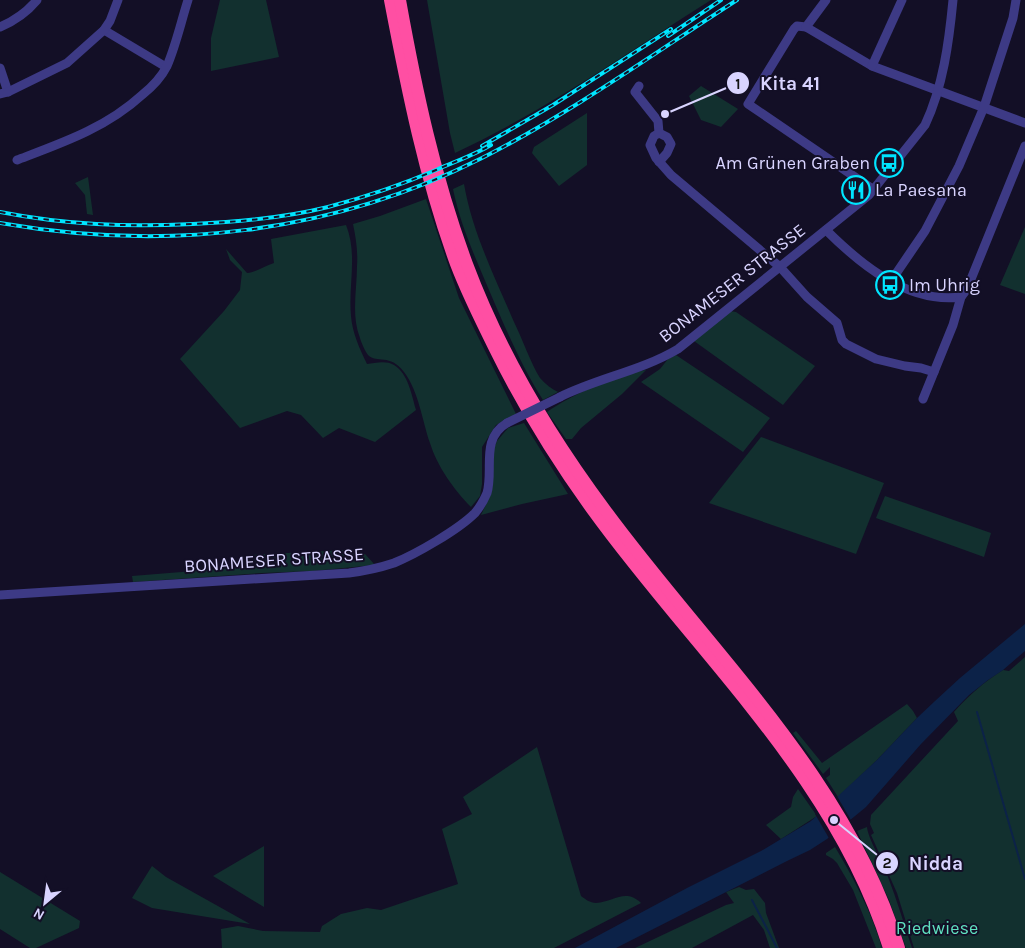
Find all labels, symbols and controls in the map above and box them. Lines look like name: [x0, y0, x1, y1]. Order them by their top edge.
callout: Kita 41: [725, 66, 831, 100]
text: Kita 41: [760, 73, 820, 95]
text: 1: [735, 75, 741, 93]
bus stop icon: Am Grünen Graben: [874, 148, 904, 178]
place label: Am Grünen Graben: [716, 152, 870, 174]
restaurant icon: La Paesana: [841, 175, 871, 205]
place label: La Paesana: [875, 179, 967, 201]
street label: BONAMESER STRASSE: [654, 219, 810, 347]
bus stop icon: Im Uhrig: [875, 270, 905, 300]
place label: Im Uhrig: [909, 274, 980, 296]
street label: BONAMESER STRASSE: [183, 543, 365, 577]
callout: Nidda: [874, 846, 973, 880]
text: Nidda: [909, 853, 963, 875]
text: 2: [882, 854, 892, 872]
north arrow: [20, 878, 70, 928]
text: N: [30, 904, 47, 924]
park label: Riedwiese: [896, 917, 978, 939]

